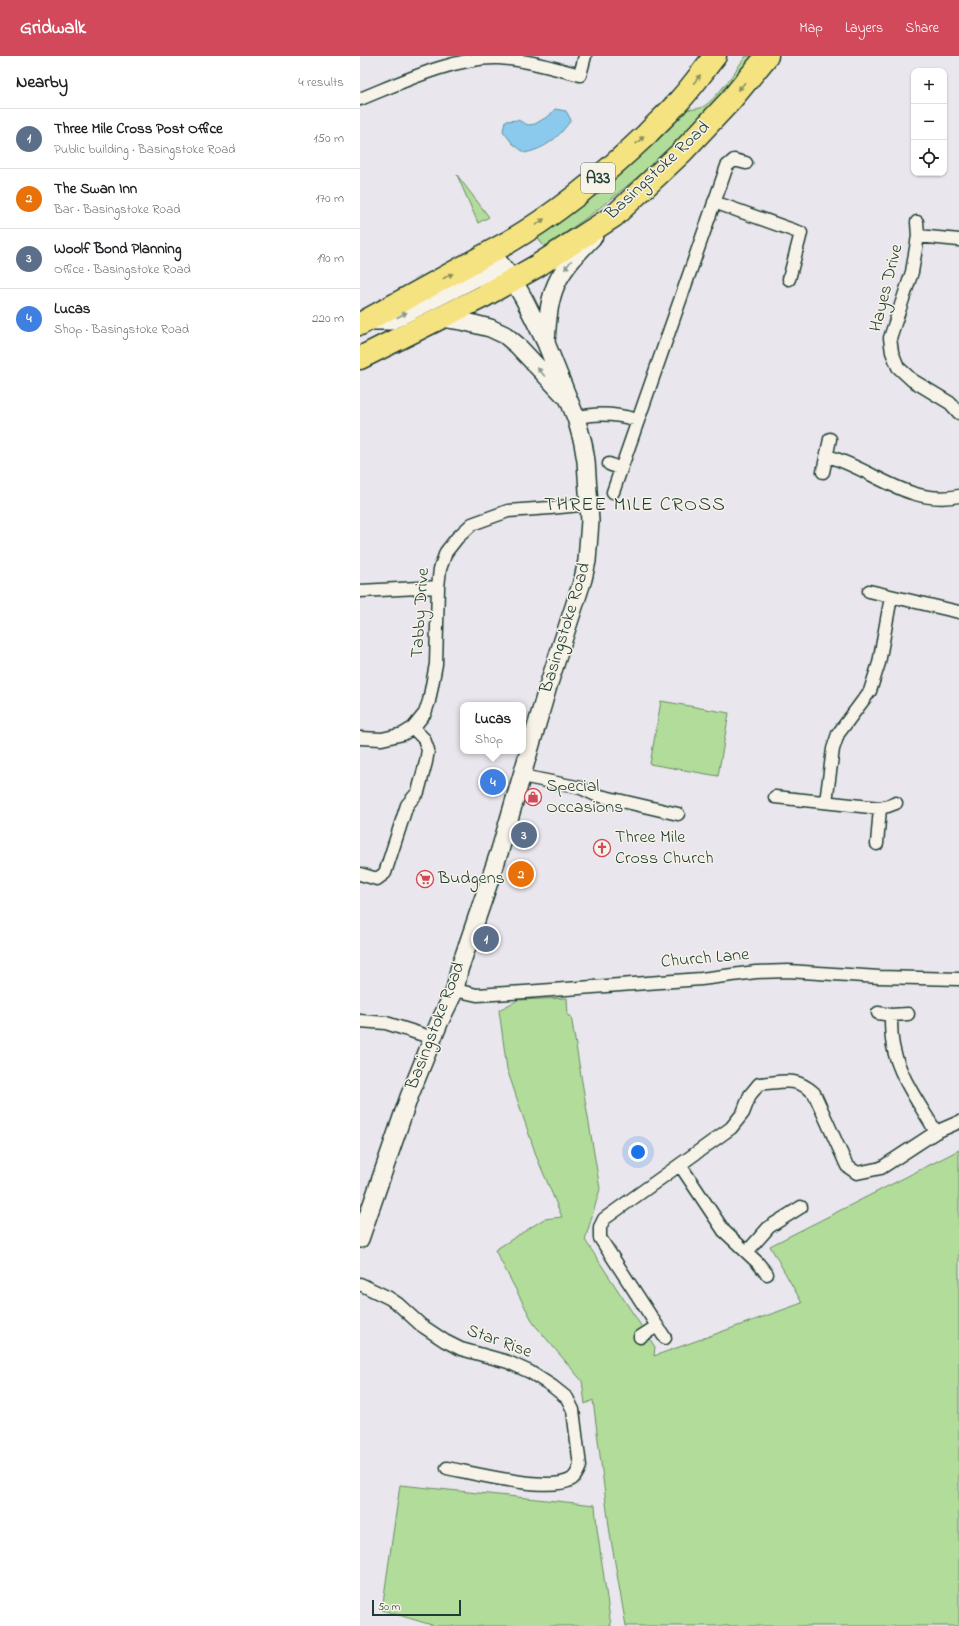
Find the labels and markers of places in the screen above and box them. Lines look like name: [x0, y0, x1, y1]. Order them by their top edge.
pin: 4: [480, 767, 506, 797]
place label: Special Occasions: [546, 774, 623, 821]
shop icon: Special Occasions: [523, 787, 543, 807]
pin: 3: [511, 820, 537, 850]
place label: Three Mile Cross Church: [615, 825, 713, 872]
church icon: Three Mile Cross Church: [592, 838, 612, 858]
pin: 2: [508, 859, 534, 889]
place label: Budgens: [437, 866, 505, 893]
supermarket icon: Budgens: [415, 869, 435, 889]
pin: 1: [473, 924, 499, 954]

